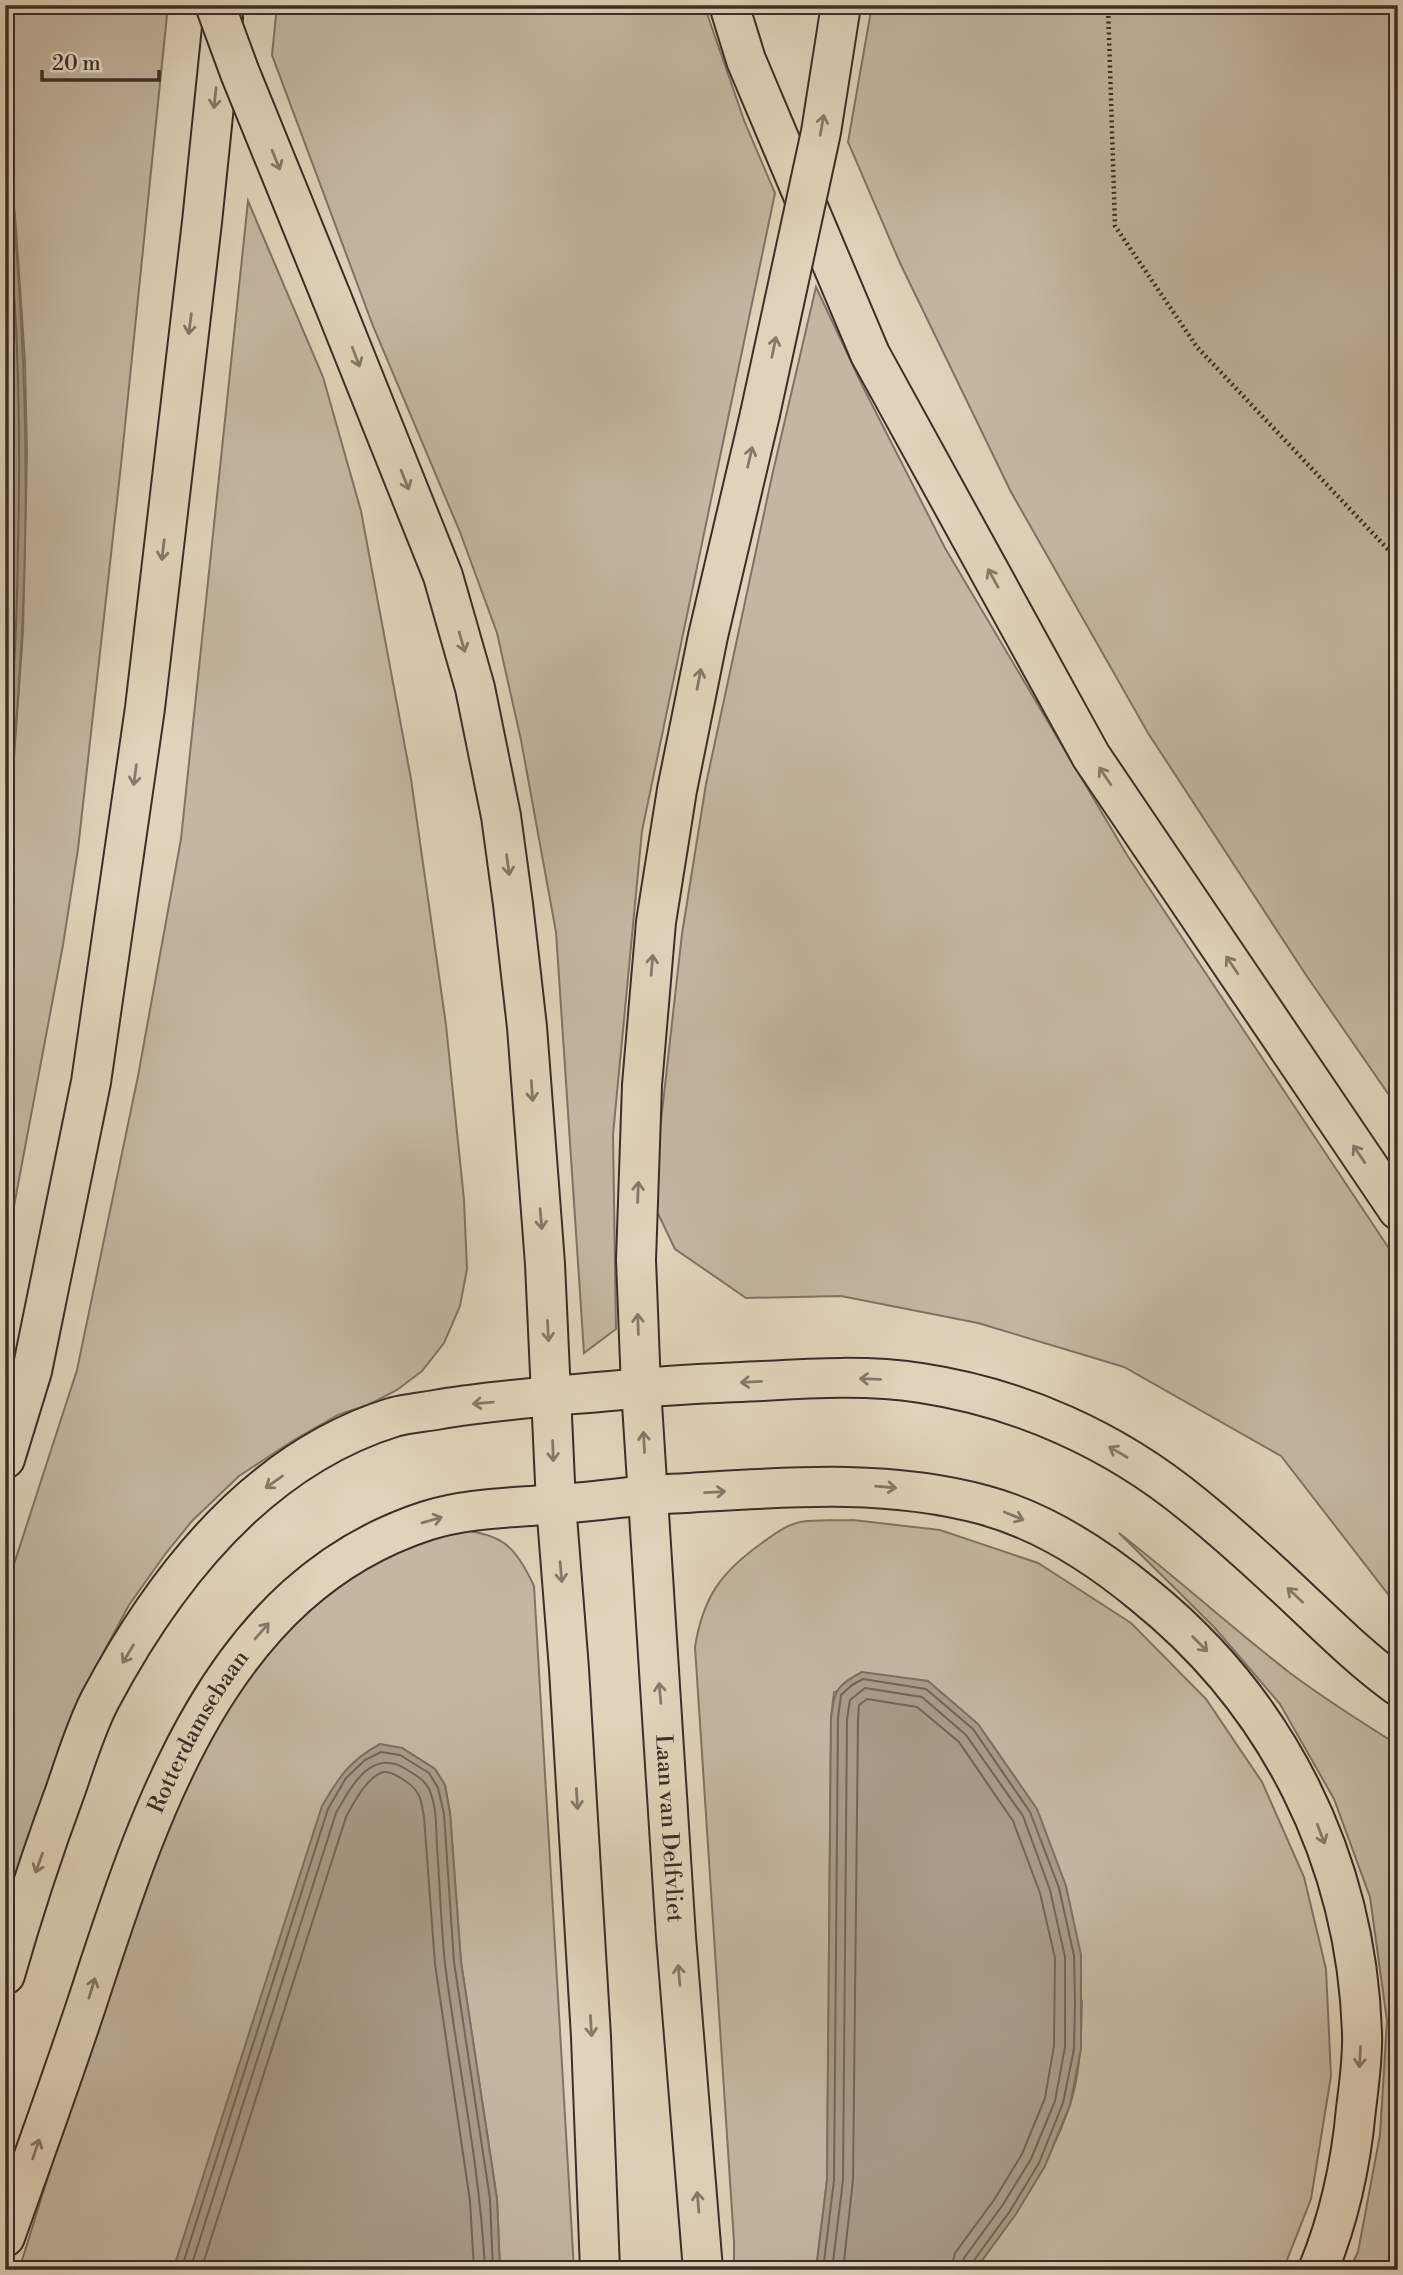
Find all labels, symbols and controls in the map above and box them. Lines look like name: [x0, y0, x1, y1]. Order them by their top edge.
scale bar: [42, 38, 159, 82]
text: 20 m: [52, 51, 101, 77]
one-way arrow: [208, 86, 221, 108]
one-way arrow: [816, 114, 829, 137]
one-way arrow: [270, 149, 283, 170]
one-way arrow: [183, 312, 196, 334]
one-way arrow: [768, 336, 782, 359]
one-way arrow: [351, 346, 364, 368]
one-way arrow: [744, 446, 757, 469]
one-way arrow: [399, 468, 412, 490]
one-way arrow: [157, 538, 170, 560]
one-way arrow: [986, 568, 999, 589]
one-way arrow: [456, 631, 469, 653]
one-way arrow: [693, 668, 706, 691]
one-way arrow: [128, 763, 141, 786]
one-way arrow: [1098, 767, 1112, 786]
one-way arrow: [501, 853, 514, 875]
one-way arrow: [646, 954, 659, 976]
one-way arrow: [1225, 956, 1239, 975]
one-way arrow: [525, 1079, 538, 1102]
one-way arrow: [1352, 1144, 1366, 1164]
one-way arrow: [631, 1180, 645, 1203]
one-way arrow: [535, 1208, 548, 1230]
one-way arrow: [632, 1313, 645, 1336]
one-way arrow: [542, 1319, 555, 1342]
one-way arrow: [859, 1373, 882, 1386]
one-way arrow: [740, 1375, 763, 1388]
one-way arrow: [472, 1397, 495, 1410]
one-way arrow: [637, 1431, 650, 1454]
one-way arrow: [547, 1439, 560, 1462]
one-way arrow: [1109, 1445, 1129, 1459]
one-way arrow: [265, 1475, 284, 1489]
one-way arrow: [874, 1481, 897, 1494]
one-way arrow: [703, 1485, 726, 1498]
one-way arrow: [1002, 1510, 1024, 1523]
one-way arrow: [421, 1512, 443, 1525]
one-way arrow: [555, 1560, 568, 1583]
one-way arrow: [1286, 1587, 1304, 1603]
one-way arrow: [254, 1622, 270, 1640]
one-way arrow: [1191, 1635, 1208, 1652]
one-way arrow: [120, 1643, 134, 1663]
street label: Rotterdamsebaan: [142, 1644, 255, 1818]
one-way arrow: [653, 1682, 666, 1705]
street label: Laan van Delfvliet: [649, 1733, 689, 1923]
one-way arrow: [571, 1787, 584, 1810]
one-way arrow: [1316, 1823, 1328, 1845]
one-way arrow: [32, 1851, 44, 1873]
one-way arrow: [672, 1964, 685, 1987]
one-way arrow: [86, 1978, 99, 2000]
one-way arrow: [584, 2014, 597, 2037]
one-way arrow: [1354, 2045, 1367, 2068]
one-way arrow: [30, 2138, 43, 2160]
one-way arrow: [691, 2191, 704, 2214]

